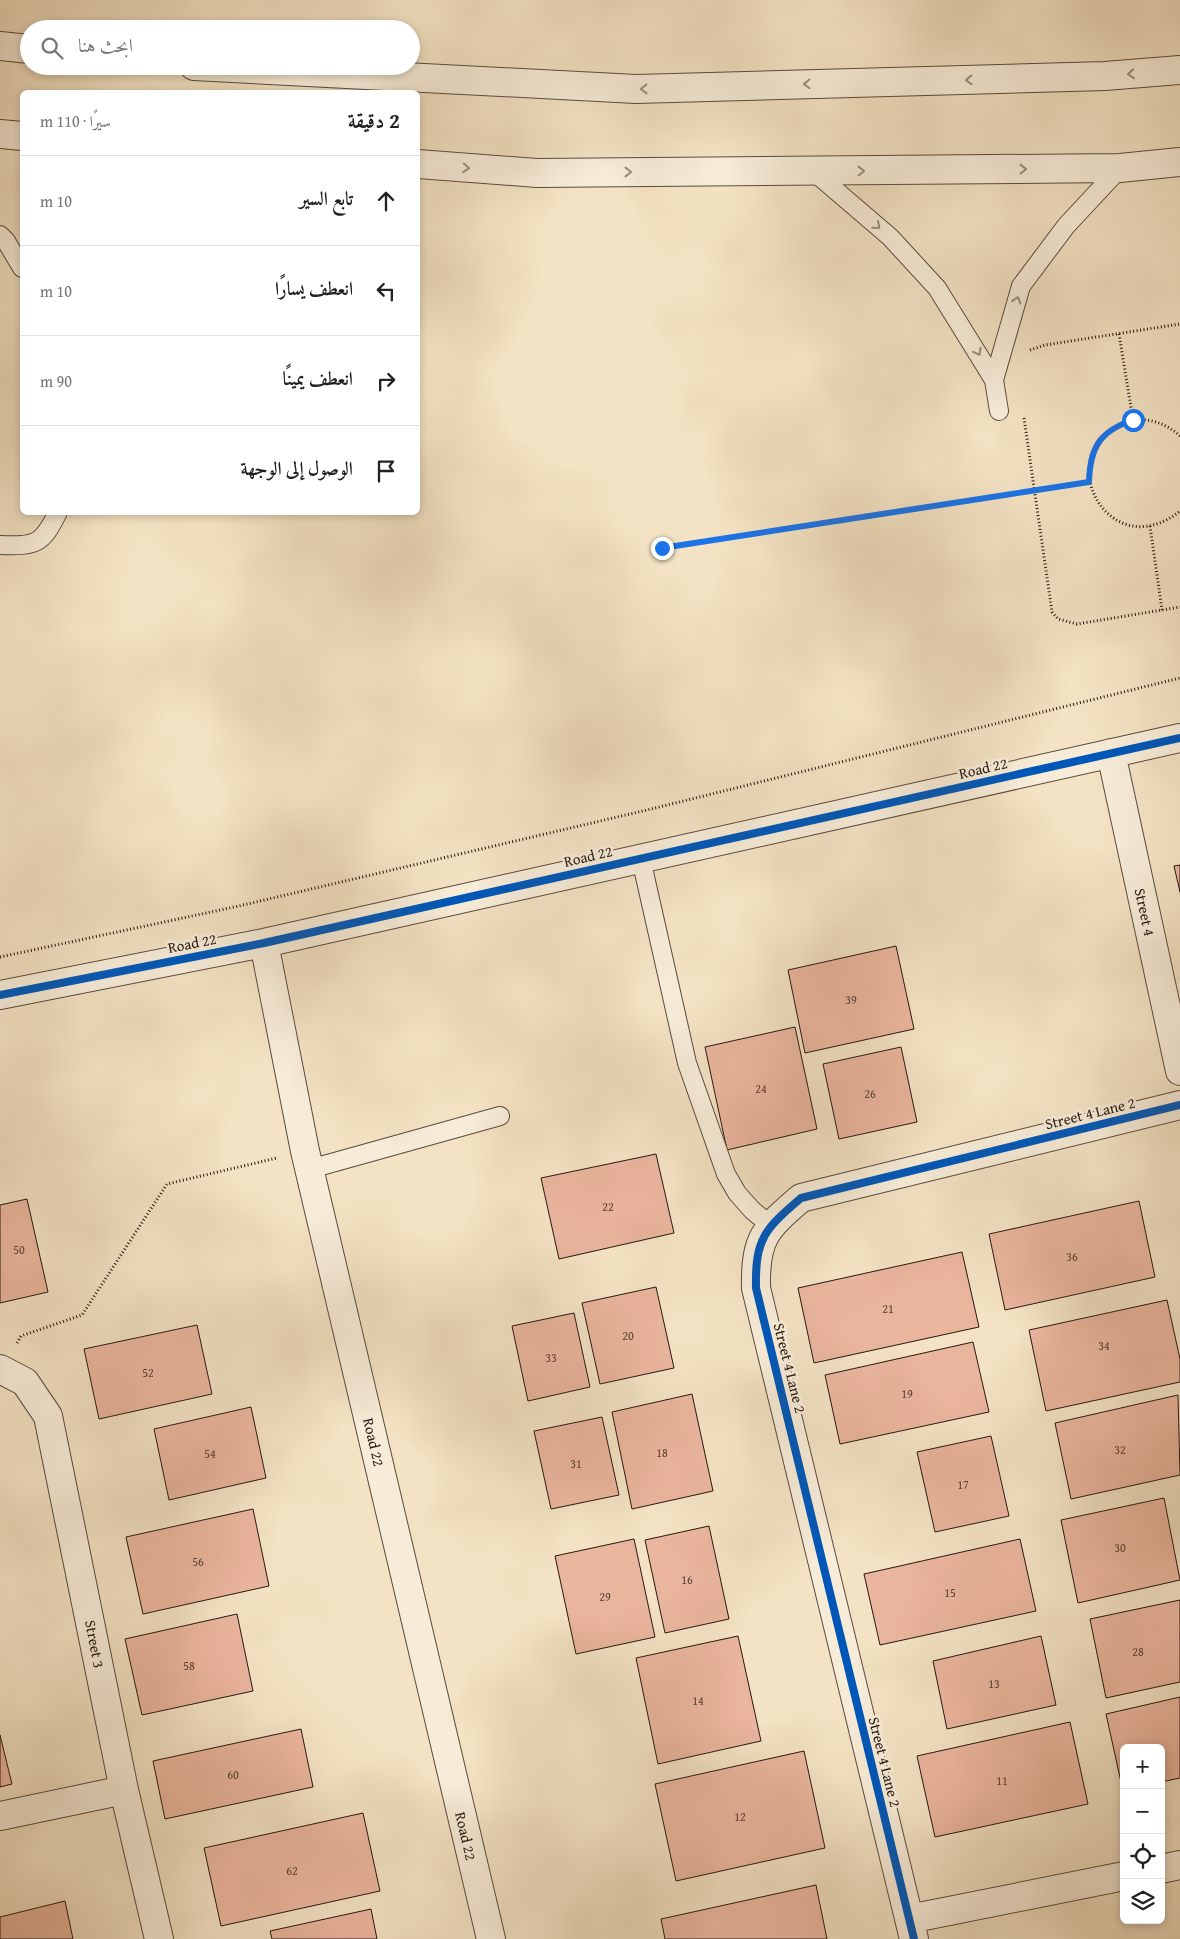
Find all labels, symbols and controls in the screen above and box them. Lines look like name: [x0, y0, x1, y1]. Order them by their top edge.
search box: [20, 20, 420, 75]
text: ابحث هنا: [78, 31, 133, 59]
icon: search: [38, 34, 66, 62]
one-way arrow: [1127, 68, 1135, 79]
one-way arrow: [965, 75, 972, 85]
one-way arrow: [802, 79, 810, 90]
one-way arrow: [640, 83, 648, 94]
text: 2 دقيقة: [348, 105, 400, 136]
text: سيرًا · 110 m: [40, 109, 111, 133]
one-way arrow: [462, 162, 470, 173]
one-way arrow: [1020, 164, 1028, 174]
one-way arrow: [858, 166, 865, 176]
one-way arrow: [625, 167, 633, 177]
text: تابع السير: [299, 184, 353, 212]
icon: ahead: [372, 187, 400, 215]
text: 10 m: [40, 189, 72, 213]
one-way arrow: [871, 220, 880, 229]
text: انعطف يسارًا: [275, 274, 353, 302]
icon: left: [372, 277, 400, 305]
text: 10 m: [40, 279, 72, 303]
one-way arrow: [1012, 296, 1022, 304]
one-way arrow: [971, 346, 981, 355]
text: انعطف يمينًا: [283, 364, 353, 392]
icon: right: [372, 367, 400, 395]
text: 90 m: [40, 369, 72, 393]
route start: [1122, 409, 1145, 432]
text: الوصول إلى الوجهة: [241, 454, 353, 482]
icon: arrive: [372, 457, 400, 485]
route end: [651, 537, 674, 560]
street label: Road 22: [957, 752, 1009, 784]
street label: Road 22: [562, 840, 614, 872]
street label: Street 4: [1130, 886, 1160, 938]
street label: Road 22: [166, 928, 218, 958]
house number: 39: [845, 991, 857, 1008]
house number: 24: [755, 1080, 767, 1097]
house number: 26: [864, 1085, 876, 1102]
street label: Street 4 Lane 2: [1043, 1092, 1137, 1134]
house number: 22: [602, 1198, 614, 1215]
house number: 50: [13, 1241, 25, 1258]
house number: 36: [1066, 1248, 1078, 1265]
house number: 21: [882, 1300, 894, 1317]
street label: Street 4 Lane 2: [769, 1321, 811, 1415]
house number: 20: [622, 1327, 634, 1344]
house number: 34: [1098, 1337, 1110, 1354]
house number: 33: [545, 1349, 557, 1366]
house number: 52: [142, 1364, 154, 1381]
house number: 19: [901, 1385, 913, 1402]
street label: Road 22: [358, 1416, 390, 1468]
house number: 32: [1114, 1441, 1126, 1458]
house number: 18: [656, 1444, 668, 1461]
house number: 54: [204, 1445, 216, 1462]
house number: 31: [570, 1455, 582, 1472]
house number: 17: [957, 1476, 969, 1493]
house number: 30: [1114, 1539, 1126, 1556]
house number: 56: [192, 1553, 204, 1570]
house number: 16: [681, 1571, 693, 1588]
house number: 15: [944, 1584, 956, 1601]
house number: 29: [599, 1588, 611, 1605]
street label: Street 3: [80, 1618, 110, 1670]
house number: 28: [1132, 1643, 1144, 1660]
house number: 58: [183, 1657, 195, 1674]
house number: 13: [988, 1675, 1000, 1692]
house number: 14: [692, 1692, 704, 1709]
street label: Street 4 Lane 2: [864, 1715, 906, 1809]
map controls: [1120, 1744, 1165, 1924]
button: +: [1120, 1744, 1165, 1789]
house number: 60: [227, 1766, 239, 1783]
house number: 11: [996, 1772, 1008, 1789]
button: −: [1120, 1789, 1165, 1834]
house number: 12: [734, 1808, 746, 1825]
street label: Road 22: [450, 1810, 482, 1862]
button: locate: [1120, 1834, 1165, 1879]
house number: 62: [286, 1862, 298, 1879]
button: layers: [1120, 1879, 1165, 1924]

